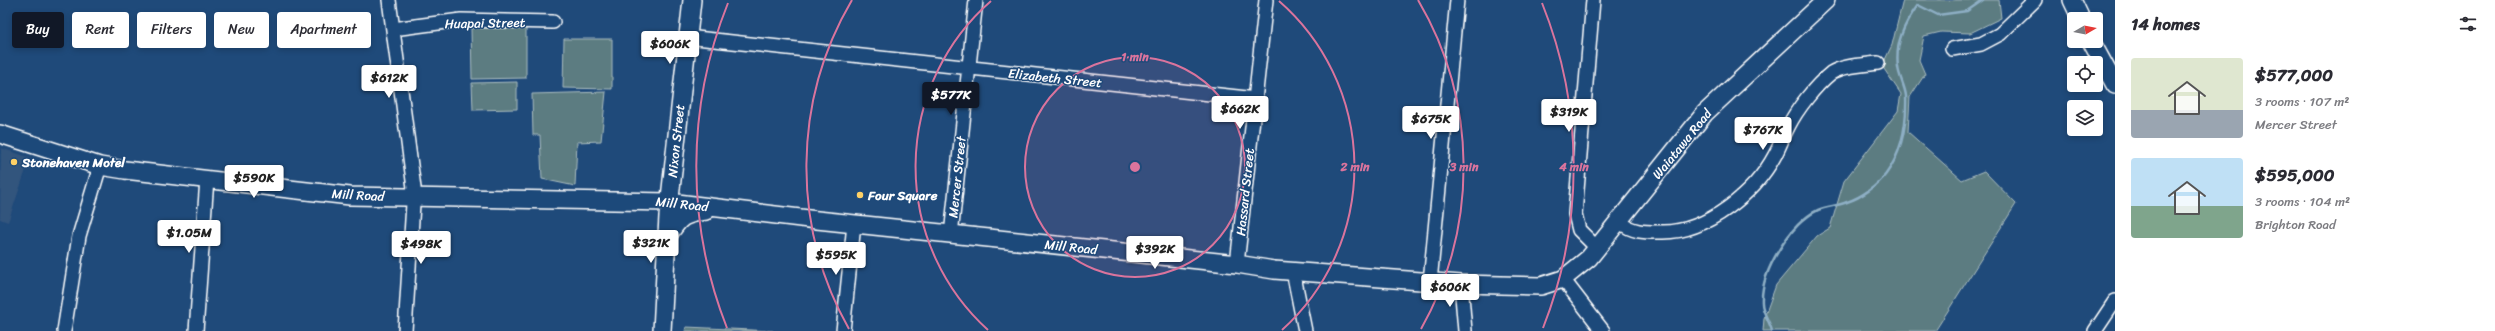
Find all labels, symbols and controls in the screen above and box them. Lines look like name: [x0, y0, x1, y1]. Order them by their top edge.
text: 14 homes: [2131, 9, 2200, 39]
street label: Huapai Street: [444, 11, 526, 35]
chip: Buy: [12, 12, 64, 48]
chip: Rent: [72, 12, 129, 48]
chip: Filters: [137, 12, 206, 48]
chip: New: [214, 12, 269, 48]
chip: Apartment: [277, 12, 371, 48]
north arrow: [2067, 12, 2103, 48]
map controls: [2067, 12, 2103, 136]
icon: filters: [2457, 13, 2479, 35]
pin: $606K: [642, 31, 698, 65]
text: $606K: [650, 32, 690, 55]
text: 1 min: [1121, 46, 1149, 68]
button: locate: [2067, 56, 2103, 92]
text: $577,000: [2255, 60, 2333, 90]
street label: Elizabeth Street: [1007, 62, 1103, 94]
pin: $612K: [361, 65, 417, 99]
text: $612K: [370, 66, 408, 89]
icon: home: [2163, 74, 2211, 122]
pin: $577K: [923, 82, 979, 116]
text: $577K: [931, 83, 971, 106]
text: 3 rooms · 107 m²: [2255, 90, 2349, 113]
pin: $662K: [1212, 96, 1268, 130]
text: $662K: [1221, 97, 1259, 120]
pin: $319K: [1541, 99, 1597, 133]
text: $319K: [1550, 100, 1588, 123]
button: layers: [2067, 100, 2103, 136]
street label: Nixon Street: [661, 103, 691, 179]
street label: Waiatawa Road: [1646, 103, 1719, 184]
pin: $675K: [1403, 106, 1459, 140]
text: $675K: [1411, 107, 1451, 130]
text: Mercer Street: [2255, 113, 2337, 136]
pin: $767K: [1735, 117, 1791, 151]
text: $767K: [1744, 118, 1782, 141]
street label: Mercer Street: [941, 134, 973, 219]
street label: Hassard Street: [1229, 147, 1261, 237]
place label: Stonehaven Motel: [21, 151, 126, 174]
text: 2 min: [1339, 156, 1370, 178]
text: 3 min: [1449, 156, 1479, 178]
text: 4 min: [1558, 156, 1589, 178]
marker: Stonehaven Motel: [9, 157, 19, 167]
centre of rings: [1128, 160, 1142, 174]
text: $595,000: [2255, 160, 2334, 190]
pin: $590K: [226, 165, 282, 199]
text: $590K: [234, 166, 274, 189]
icon: home: [2163, 174, 2211, 222]
street label: Mill Road: [331, 182, 386, 208]
place label: Four Square: [867, 184, 938, 207]
street label: Mill Road: [655, 190, 711, 218]
marker: Four Square: [855, 190, 865, 200]
text: 3 rooms · 104 m²: [2255, 190, 2350, 213]
text: Brighton Road: [2255, 213, 2336, 236]
pin: $1.05M: [156, 220, 222, 254]
text: $1.05M: [166, 221, 212, 244]
pin: $321K: [623, 230, 679, 264]
pin: $498K: [393, 231, 449, 265]
text: $321K: [633, 231, 669, 254]
text: $498K: [401, 232, 441, 255]
street label: Mill Road: [1044, 233, 1100, 261]
pin: $392K: [1127, 236, 1183, 270]
text: $392K: [1135, 237, 1175, 260]
pin: $595K: [808, 242, 864, 276]
text: $595K: [816, 243, 856, 266]
pin: $606K: [1422, 274, 1478, 308]
text: $606K: [1430, 275, 1470, 298]

